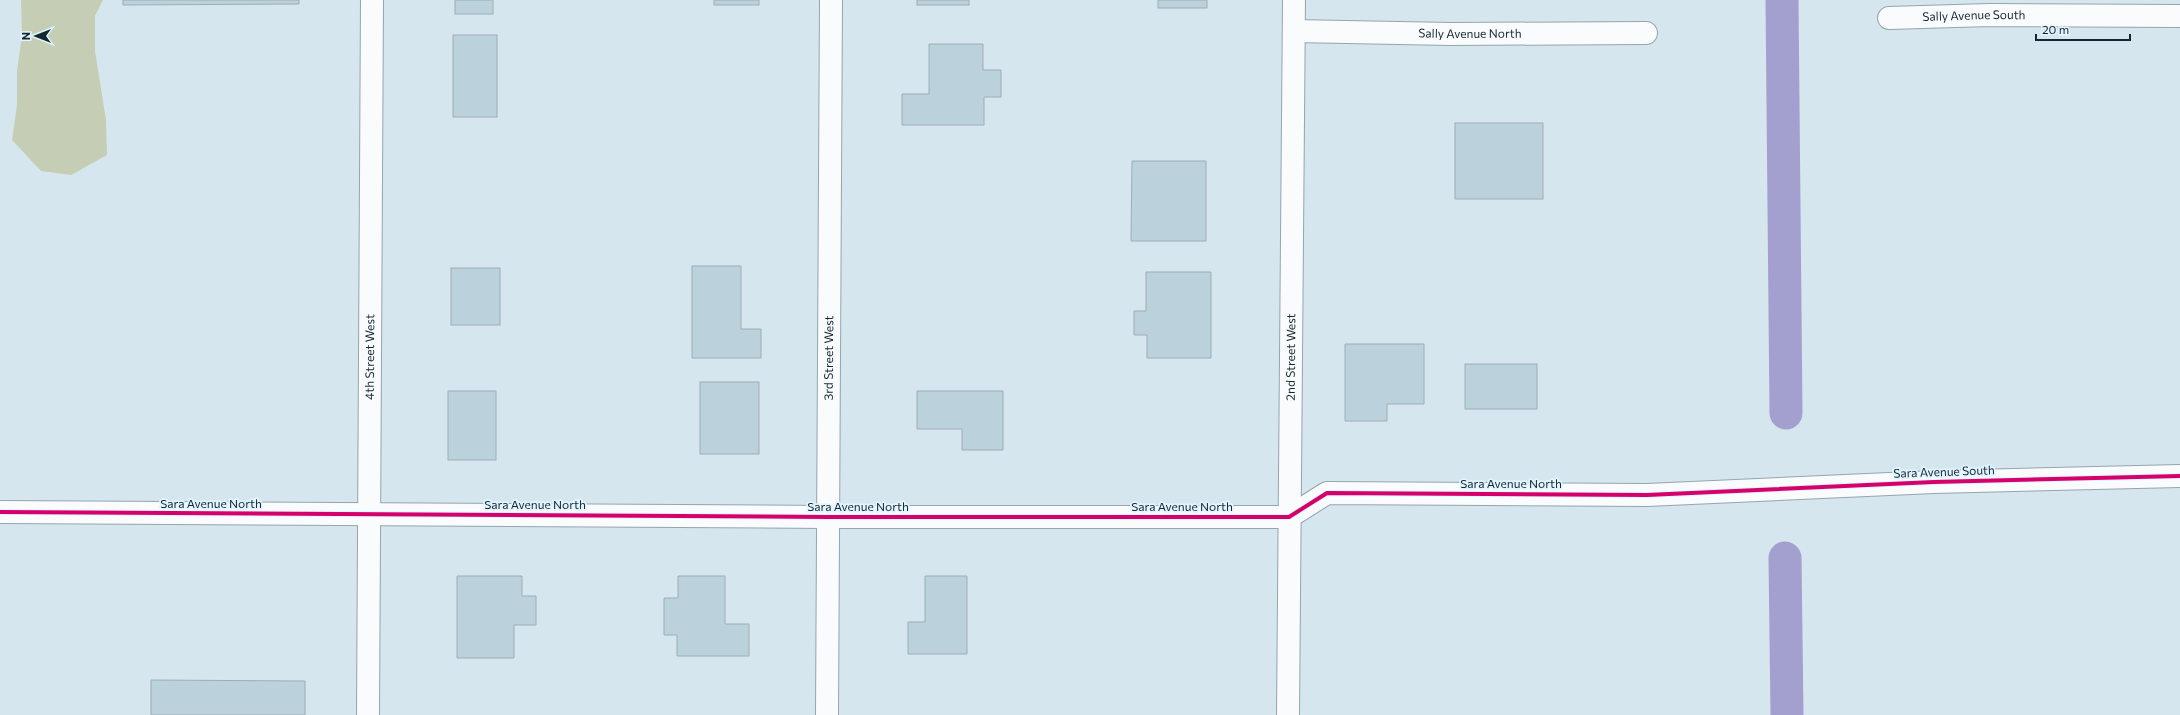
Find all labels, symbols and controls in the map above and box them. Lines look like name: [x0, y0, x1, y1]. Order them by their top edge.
street label: Sally Avenue South: [1922, 7, 2026, 23]
north arrow: [16, 16, 56, 56]
scale bar: [2036, 16, 2130, 42]
text: 20 m: [2042, 22, 2069, 36]
street label: Sally Avenue North: [1418, 25, 1522, 40]
text: N: [19, 32, 32, 40]
street label: 2nd Street West: [1283, 313, 1297, 401]
street label: 4th Street West: [362, 314, 376, 400]
street label: 3rd Street West: [821, 315, 835, 401]
street label: Sara Avenue South: [1893, 462, 1995, 480]
street label: Sara Avenue North: [1460, 476, 1562, 490]
street label: Sara Avenue North: [160, 496, 262, 510]
street label: Sara Avenue North: [484, 497, 586, 511]
street label: Sara Avenue North: [807, 499, 909, 513]
street label: Sara Avenue North: [1131, 499, 1233, 513]

